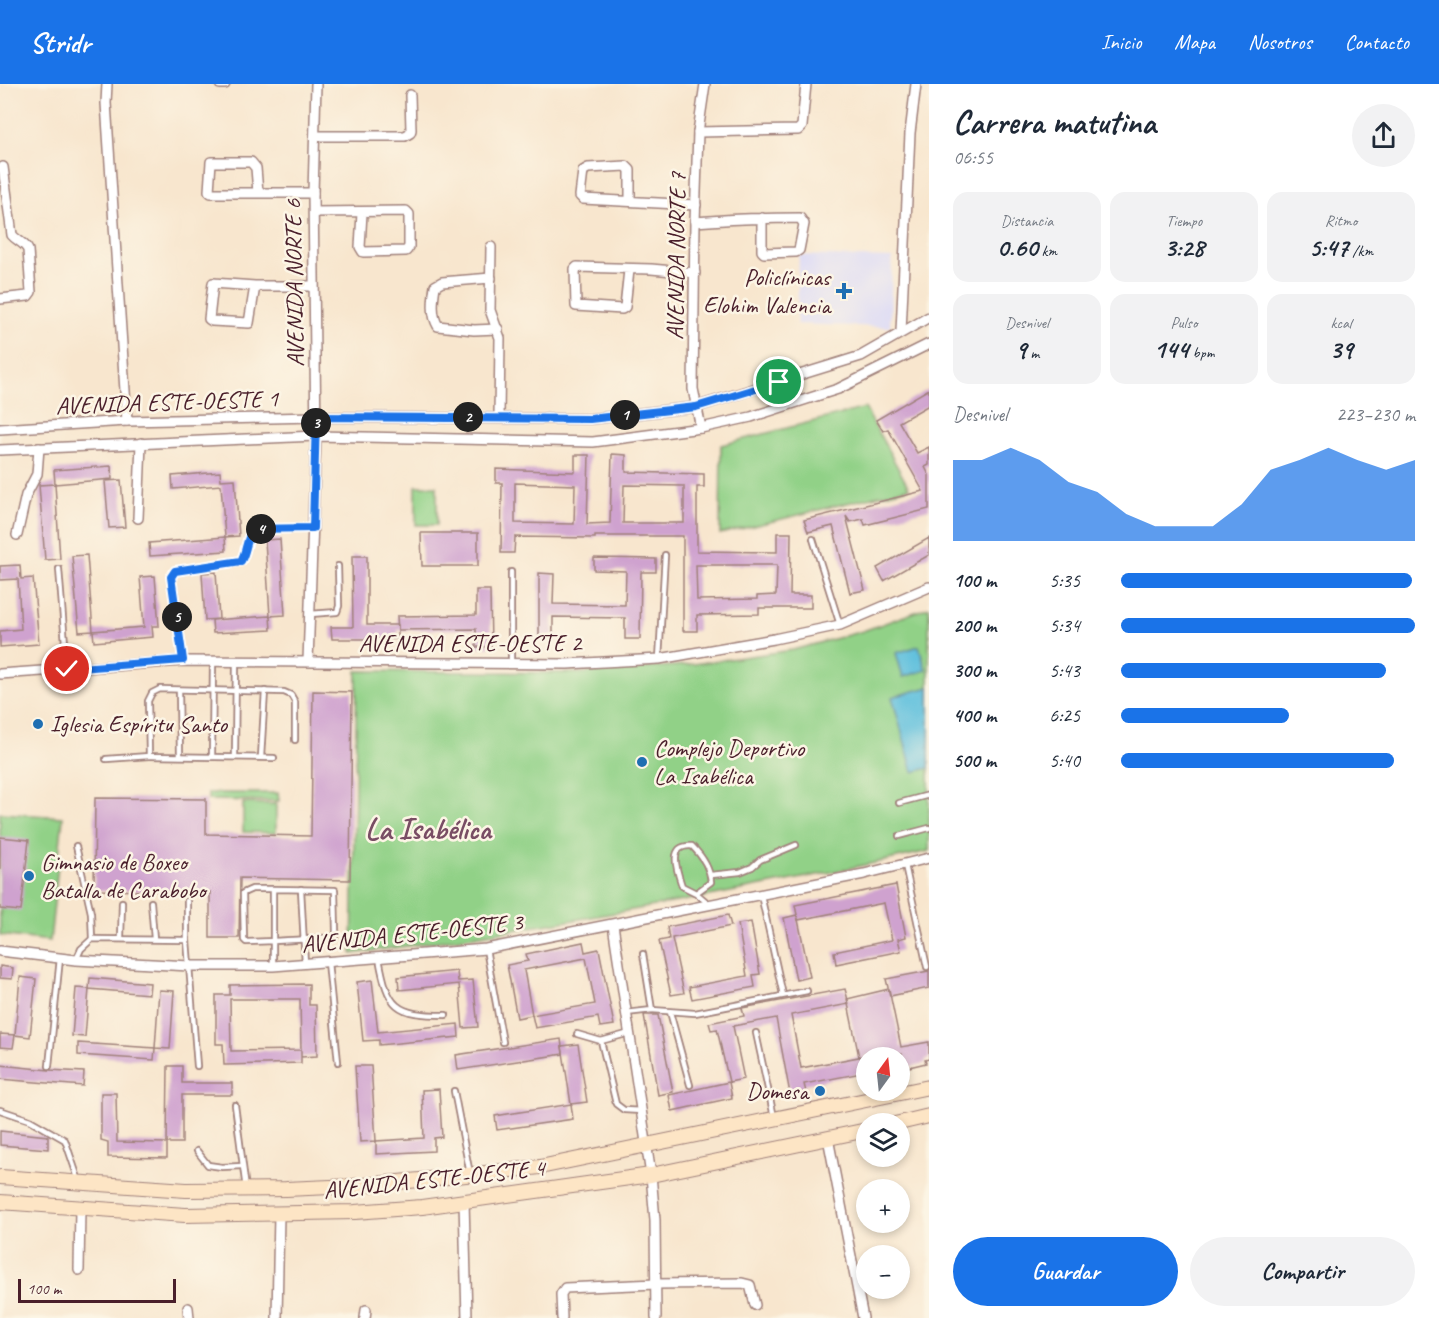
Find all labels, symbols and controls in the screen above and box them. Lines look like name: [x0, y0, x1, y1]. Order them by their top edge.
text: Stridr: [30, 25, 91, 60]
text: Inicio: [1101, 29, 1141, 55]
text: Mapa: [1174, 29, 1215, 55]
text: Nosotros: [1248, 29, 1312, 55]
text: Contacto: [1345, 29, 1409, 55]
text: Carrera matutina: [953, 101, 1156, 143]
button: share: [1352, 104, 1415, 167]
text: 06:55: [953, 145, 993, 170]
street label: AVENIDA NORTE 7: [660, 171, 692, 340]
street label: AVENIDA NORTE 6: [278, 198, 310, 367]
text: Distancia: [1001, 211, 1053, 231]
text: Tiempo: [1166, 211, 1202, 231]
text: Ritmo: [1325, 211, 1357, 231]
text: 0.60: [997, 231, 1038, 264]
text: 3:28: [1164, 231, 1204, 264]
text: 5:47: [1309, 231, 1348, 264]
text: km: [1038, 241, 1057, 261]
text: /km: [1348, 241, 1373, 261]
place label: Policlínicas Elohim Valencia: [703, 262, 832, 320]
marker: Policlínicas Elohim Valencia: [835, 282, 853, 300]
text: Desnivel: [1005, 313, 1049, 333]
text: Pulso: [1171, 313, 1197, 333]
text: kcal: [1330, 313, 1352, 333]
text: 9: [1015, 333, 1026, 366]
text: 144: [1154, 333, 1189, 366]
text: 39: [1329, 333, 1353, 366]
text: m: [1026, 343, 1039, 363]
text: bpm: [1189, 343, 1214, 363]
pin: [753, 356, 804, 407]
icon: arrive: [762, 365, 795, 398]
street label: AVENIDA ESTE-OESTE 1: [55, 383, 280, 421]
pin: 1: [610, 400, 640, 430]
pin: 2: [453, 402, 483, 432]
text: Desnivel: [953, 402, 1007, 427]
text: 223–230 m: [1336, 402, 1415, 427]
text: 1: [621, 405, 629, 425]
text: 2: [464, 407, 472, 427]
pin: 3: [301, 408, 331, 438]
text: 3: [312, 413, 320, 433]
pin: 4: [246, 514, 276, 544]
text: 4: [257, 519, 265, 539]
text: 100 m: [953, 568, 996, 593]
text: 5:35: [1049, 568, 1080, 593]
pin: 5: [162, 602, 192, 632]
text: 5: [174, 607, 180, 627]
text: 200 m: [953, 613, 996, 638]
text: 5:34: [1049, 613, 1080, 638]
street label: AVENIDA ESTE-OESTE 2: [359, 628, 583, 658]
pin: [41, 643, 92, 694]
icon: check: [50, 652, 83, 685]
text: 300 m: [953, 658, 996, 683]
text: 5:43: [1049, 658, 1080, 683]
text: 400 m: [953, 703, 996, 728]
text: 6:25: [1049, 703, 1080, 728]
place label: Iglesia Espíritu Santo: [50, 709, 229, 739]
marker: Iglesia Espíritu Santo: [31, 717, 45, 731]
place label: Complejo Deportivo La Isabélica: [654, 733, 806, 791]
text: 500 m: [953, 748, 996, 773]
text: 5:40: [1049, 748, 1080, 773]
marker: Complejo Deportivo La Isabélica: [635, 755, 649, 769]
district label: La Isabélica: [365, 810, 493, 848]
place label: Gimnasio de Boxeo Batalla de Carabobo: [41, 847, 208, 905]
marker: Gimnasio de Boxeo Batalla de Carabobo: [22, 869, 36, 883]
street label: AVENIDA ESTE-OESTE 3: [300, 906, 526, 960]
north arrow: [856, 1047, 910, 1101]
map controls: [856, 1047, 910, 1299]
place label: Domesa: [746, 1076, 810, 1106]
marker: Domesa: [813, 1084, 827, 1098]
button: layers: [856, 1113, 910, 1167]
street label: AVENIDA ESTE-OESTE 4: [322, 1152, 548, 1206]
button: +: [856, 1179, 910, 1233]
button: Guardar: [953, 1237, 1178, 1306]
button: Compartir: [1190, 1237, 1415, 1306]
button: −: [856, 1245, 910, 1299]
scale bar: [18, 1276, 176, 1304]
text: 100 m: [27, 1279, 61, 1299]

